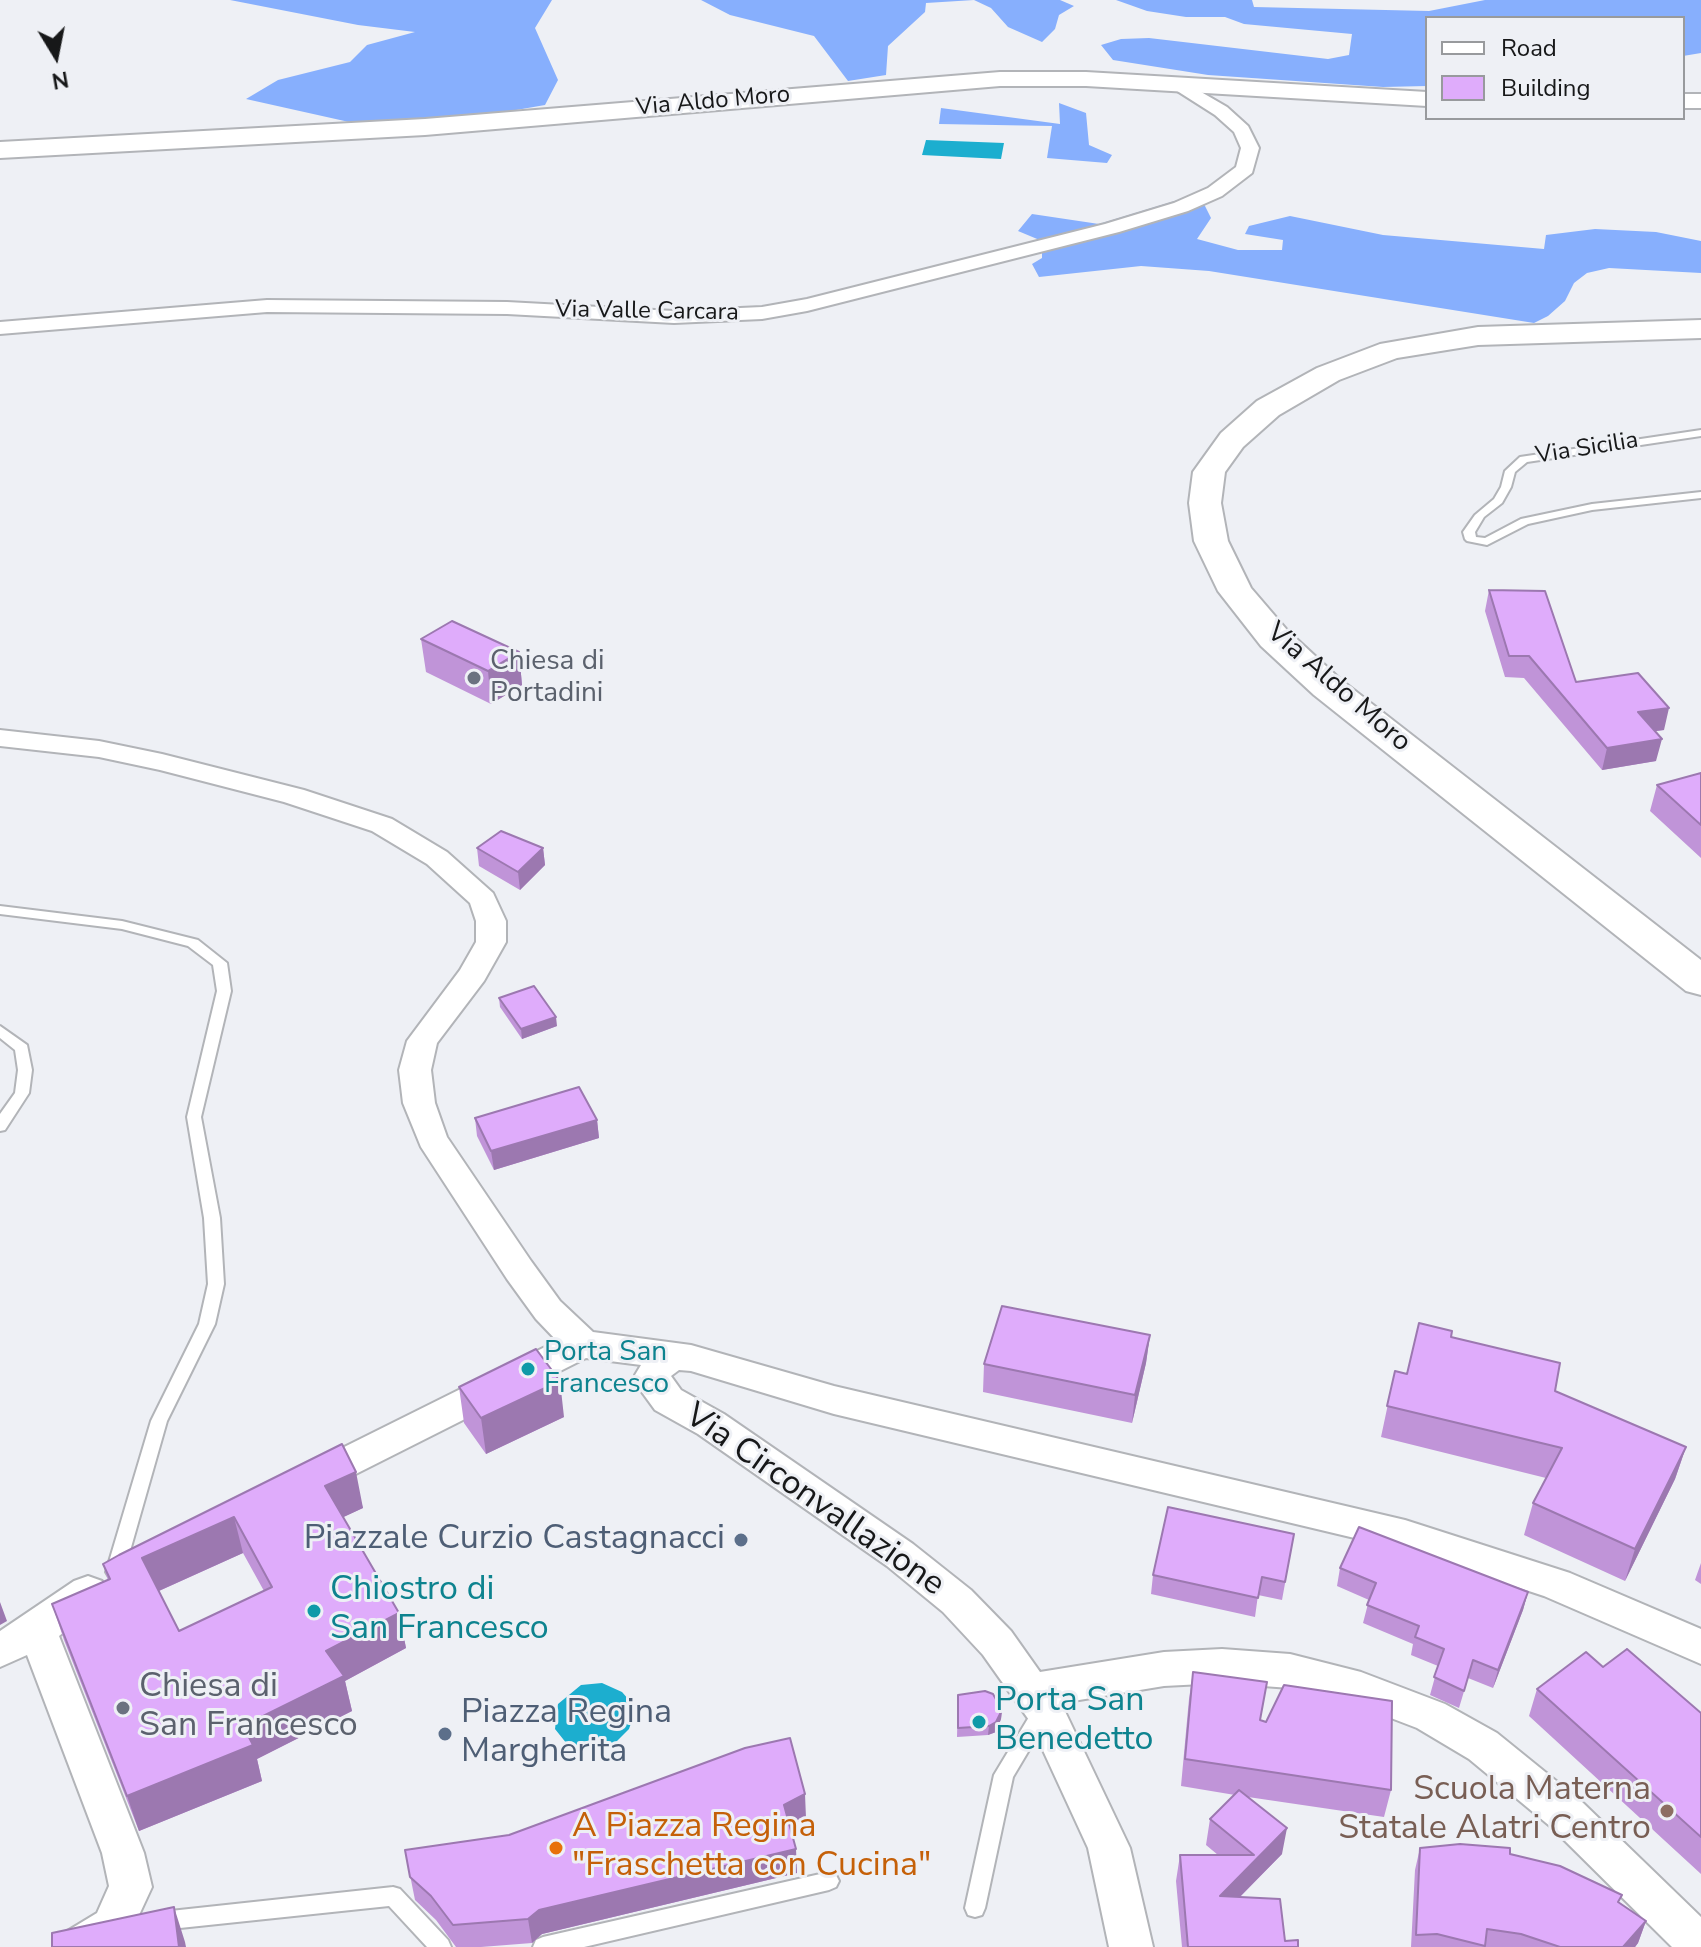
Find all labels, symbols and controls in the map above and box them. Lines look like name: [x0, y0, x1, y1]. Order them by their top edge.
north arrow: [16, 16, 96, 96]
legend: [1425, 16, 1685, 120]
text: Road: [1501, 32, 1557, 64]
text: N: [49, 63, 71, 96]
text: Building: [1501, 72, 1591, 104]
street label: Via Aldo Moro: [635, 81, 791, 123]
street label: Via Valle Carcara: [555, 296, 739, 328]
street label: Via Sicilia: [1534, 427, 1640, 471]
street label: Via Aldo Moro: [1259, 616, 1417, 760]
place label: Chiesa di Portadini: [490, 645, 604, 711]
marker: Chiesa di Portadini: [465, 669, 483, 687]
place label: Porta San Francesco: [544, 1336, 669, 1402]
marker: Porta San Francesco: [519, 1360, 537, 1378]
street label: Via Circonvallazione: [676, 1396, 952, 1606]
place label: Piazzale Curzio Castagnacci: [304, 1520, 725, 1560]
marker: Piazzale Curzio Castagnacci: [732, 1531, 750, 1549]
place label: Chiostro di San Francesco: [330, 1571, 549, 1650]
marker: Chiostro di San Francesco: [305, 1602, 323, 1620]
place label: Chiesa di San Francesco: [139, 1668, 358, 1748]
place label: Porta San Benedetto: [995, 1682, 1153, 1762]
place label: Piazza Regina Margherita: [461, 1694, 672, 1774]
marker: Chiesa di San Francesco: [114, 1699, 132, 1717]
marker: Porta San Benedetto: [970, 1713, 988, 1731]
marker: Piazza Regina Margherita: [436, 1725, 454, 1743]
place label: Scuola Materna Statale Alatri Centro: [1338, 1771, 1651, 1850]
marker: Scuola Materna Statale Alatri Centro: [1658, 1802, 1676, 1820]
place label: A Piazza Regina "Fraschetta con Cucina": [572, 1808, 931, 1888]
marker: A Piazza Regina "Fraschetta con Cucina": [547, 1839, 565, 1857]

